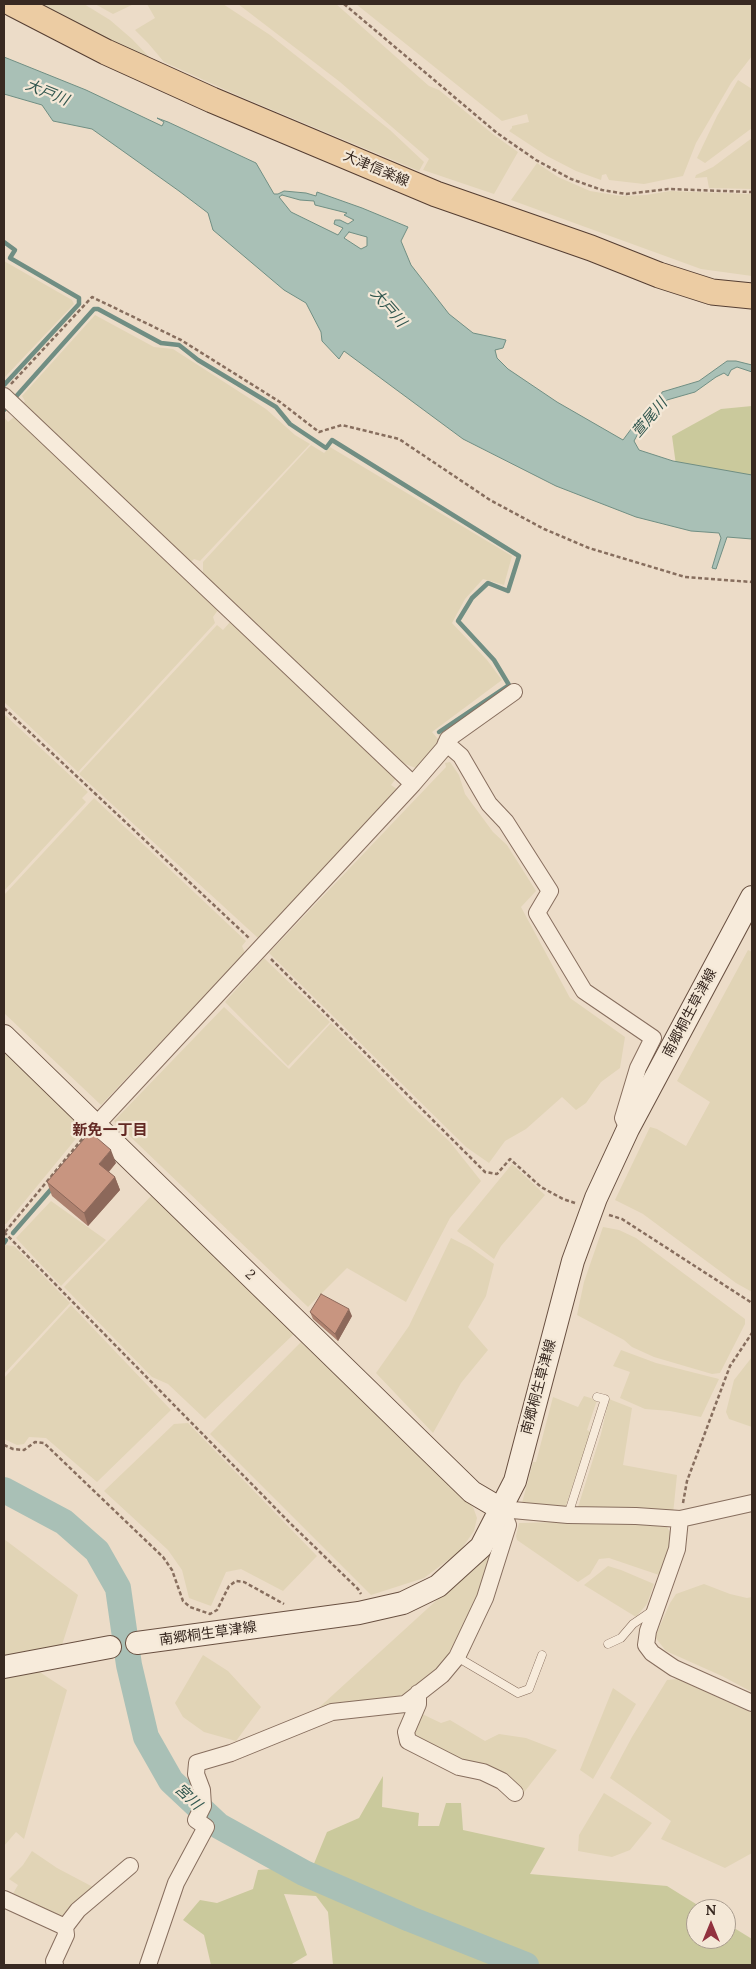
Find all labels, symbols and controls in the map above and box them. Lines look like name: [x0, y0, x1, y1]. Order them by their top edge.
water label: 大戸川: [23, 76, 71, 110]
street label: 大津信楽線: [341, 148, 411, 190]
water label: 大戸川: [366, 285, 410, 331]
water label: 萱尾川: [629, 395, 671, 441]
street label: 南郷桐生草津線: [660, 966, 720, 1060]
district label: 新免一丁目: [73, 1122, 147, 1140]
street label: 2: [241, 1266, 259, 1284]
street label: 南郷桐生草津線: [518, 1337, 560, 1437]
street label: 南郷桐生草津線: [158, 1619, 258, 1649]
water label: 宮川: [171, 1780, 205, 1814]
north arrow: [686, 1899, 736, 1949]
text: N: [706, 1901, 716, 1919]

